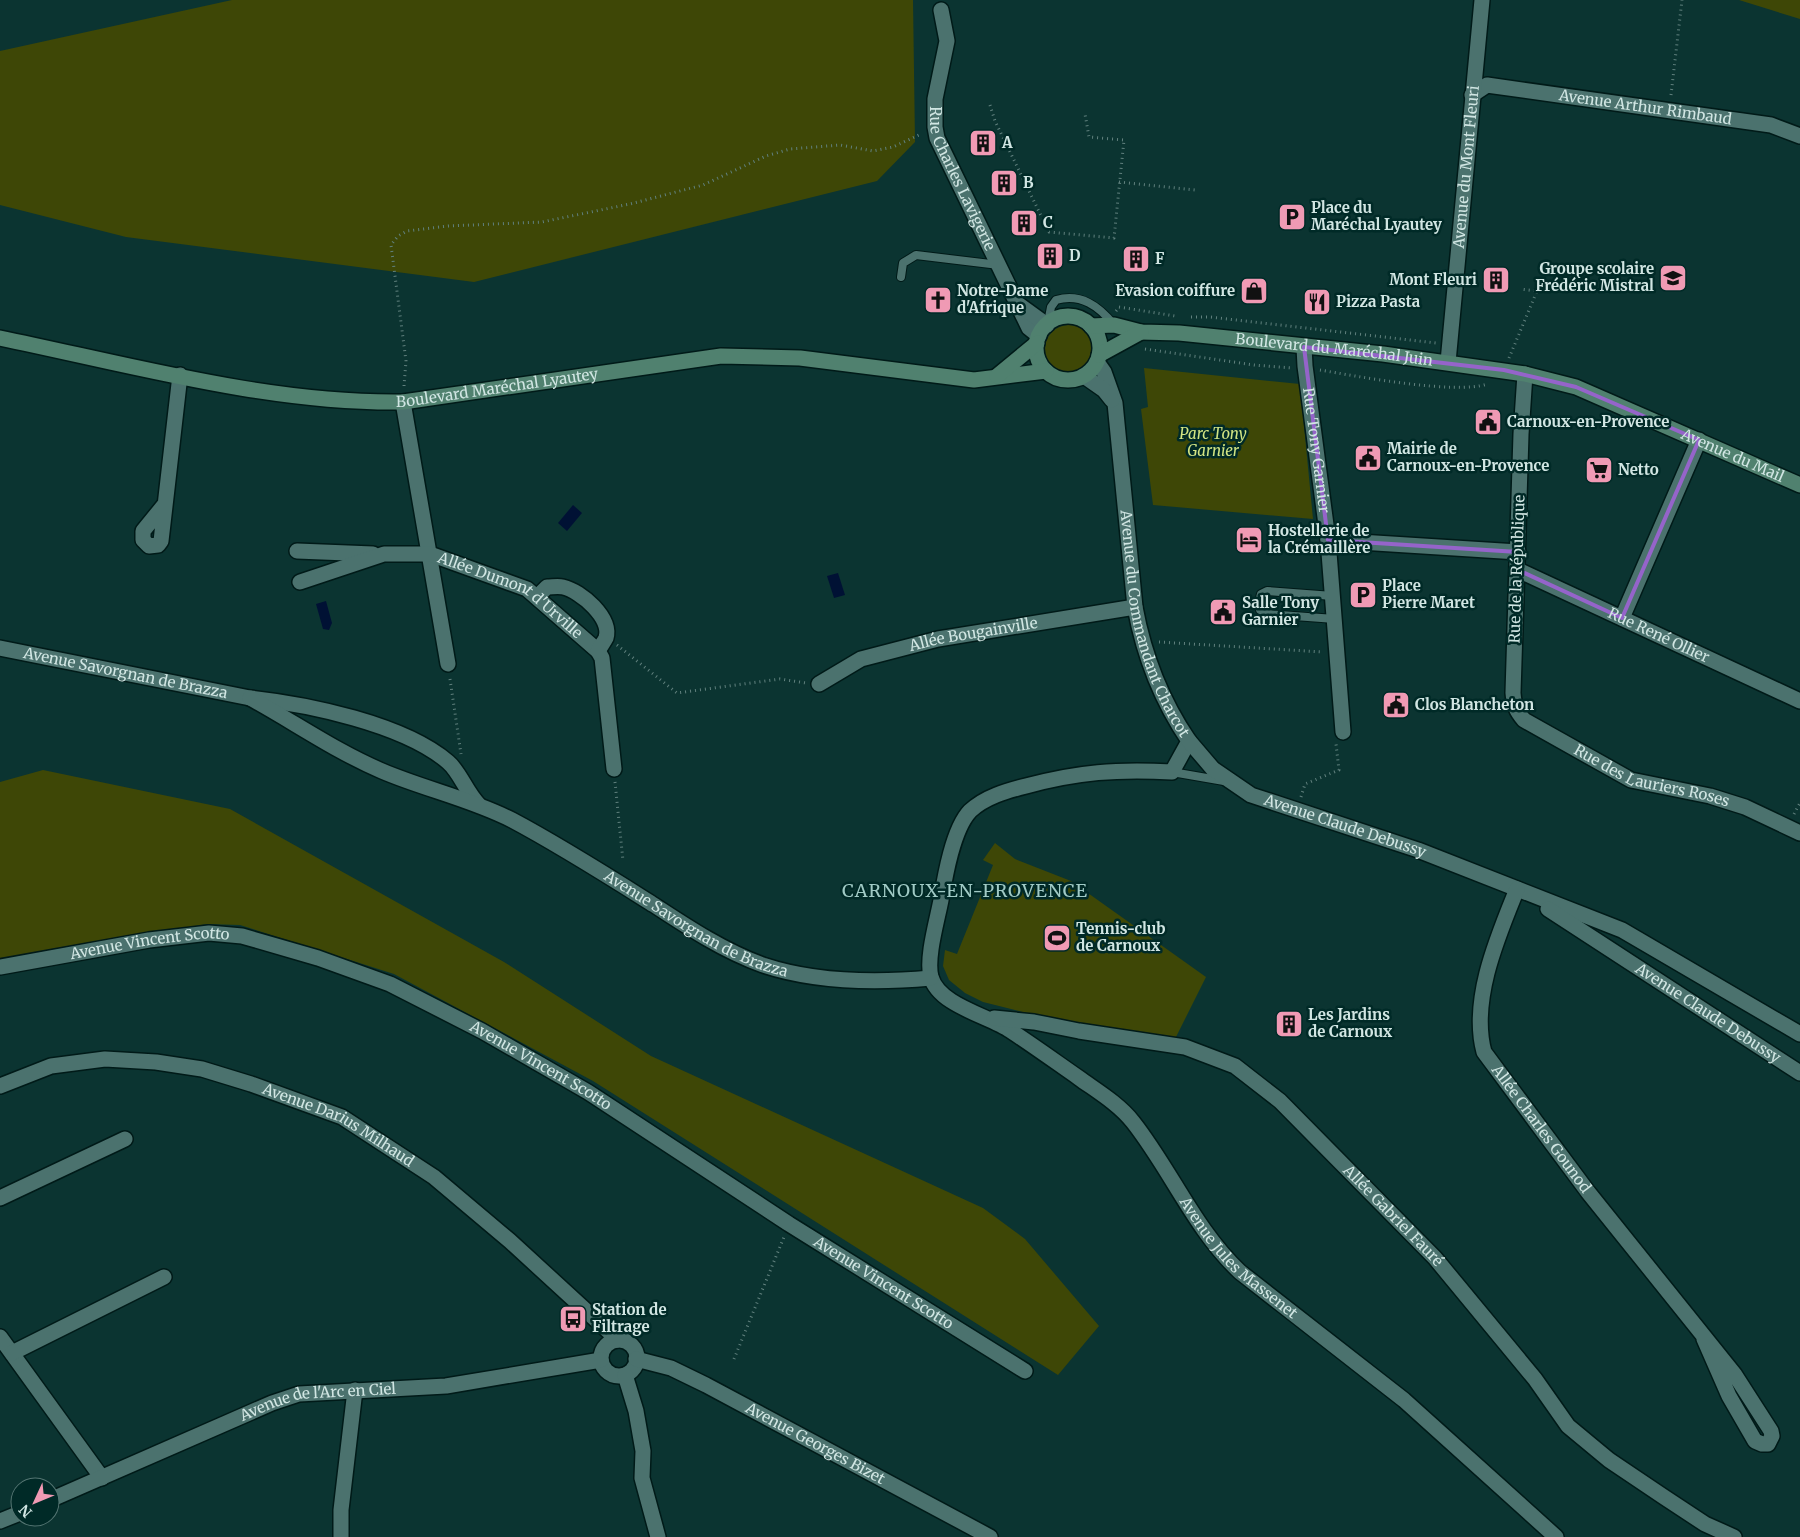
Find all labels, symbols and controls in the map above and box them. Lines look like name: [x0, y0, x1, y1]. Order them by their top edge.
street label: Avenue du Mont Fleuri: [1449, 84, 1483, 250]
street label: Avenue Arthur Rimbaud: [1557, 85, 1733, 128]
street label: Rue Charles Lavigerie: [926, 106, 1000, 254]
building icon: A: [968, 128, 998, 158]
place label: A: [1001, 133, 1013, 152]
building icon: B: [989, 168, 1019, 198]
place label: B: [1023, 173, 1034, 192]
place label: Place du Maréchal Lyautey: [1311, 198, 1442, 234]
parking icon: Place du Maréchal Lyautey: [1277, 202, 1307, 232]
building icon: C: [1009, 208, 1039, 238]
place label: C: [1043, 213, 1053, 232]
building icon: D: [1035, 241, 1065, 271]
building icon: F: [1121, 244, 1151, 274]
place label: D: [1069, 246, 1080, 265]
place label: F: [1155, 249, 1165, 268]
place label: Groupe scolaire Frédéric Mistral: [1535, 259, 1654, 295]
school or university icon: Groupe scolaire Frédéric Mistral: [1658, 263, 1688, 293]
building icon: Mont Fleuri: [1481, 265, 1511, 295]
place label: Mont Fleuri: [1389, 270, 1477, 289]
shop icon: Evasion coiffure: [1239, 276, 1269, 306]
place label: Notre-Dame d'Afrique: [957, 281, 1048, 317]
place label: Evasion coiffure: [1115, 281, 1235, 300]
church icon: Notre-Dame d'Afrique: [923, 285, 953, 315]
restaurant icon: Pizza Pasta: [1302, 287, 1332, 317]
place label: Pizza Pasta: [1336, 292, 1421, 311]
street label: Boulevard du Maréchal Juin: [1234, 329, 1434, 370]
street label: Boulevard Maréchal Lyautey: [396, 364, 600, 411]
street label: Rue Tony Garnier: [1299, 386, 1334, 514]
public building icon: Carnoux-en-Provence: [1473, 407, 1503, 437]
place label: Carnoux-en-Provence: [1507, 412, 1669, 431]
park label: Parc Tony Garnier: [1179, 424, 1247, 460]
street label: Avenue du Mail: [1677, 424, 1788, 486]
place label: Mairie de Carnoux-en-Provence: [1387, 439, 1549, 475]
public building icon: Mairie de Carnoux-en-Provence: [1353, 443, 1383, 473]
supermarket icon: Netto: [1584, 455, 1614, 485]
place label: Netto: [1618, 460, 1659, 479]
street label: Rue de la République: [1504, 494, 1529, 644]
street label: Avenue du Commandant Charcot: [1116, 508, 1194, 741]
place label: Hostellerie de la Crémaillère: [1268, 521, 1370, 557]
hotel icon: Hostellerie de la Crémaillère: [1234, 525, 1264, 555]
street label: Allée Dumont d'Urville: [435, 547, 587, 642]
place label: Place Pierre Maret: [1382, 576, 1475, 612]
parking icon: Place Pierre Maret: [1348, 580, 1378, 610]
place label: Salle Tony Garnier: [1242, 593, 1319, 629]
public building icon: Salle Tony Garnier: [1208, 597, 1238, 627]
street label: Rue René Ollier: [1605, 603, 1713, 667]
street label: Allée Bougainville: [906, 613, 1039, 655]
street label: Avenue Savorgnan de Brazza: [21, 643, 229, 702]
public building icon: Clos Blancheton: [1381, 690, 1411, 720]
place label: Clos Blancheton: [1415, 695, 1534, 714]
street label: Rue des Lauriers Roses: [1571, 740, 1732, 811]
street label: Avenue Claude Debussy: [1261, 790, 1429, 861]
street label: Avenue Savorgnan de Brazza: [600, 866, 790, 981]
district label: CARNOUX-EN-PROVENCE: [842, 879, 1088, 902]
place label: Tennis-club de Carnoux: [1076, 919, 1165, 955]
street label: Avenue Vincent Scotto: [68, 923, 231, 963]
sports icon: Tennis-club de Carnoux: [1042, 923, 1072, 953]
street label: Avenue Claude Debussy: [1631, 958, 1785, 1067]
place label: Les Jardins de Carnoux: [1308, 1005, 1393, 1041]
building icon: Les Jardins de Carnoux: [1274, 1009, 1304, 1039]
street label: Avenue Vincent Scotto: [466, 1016, 616, 1114]
street label: Allée Charles Gounod: [1487, 1060, 1595, 1196]
street label: Avenue Darius Milhaud: [259, 1079, 418, 1170]
street label: Allée Gabriel Fauré: [1339, 1160, 1448, 1270]
street label: Avenue Jules Massenet: [1175, 1192, 1302, 1322]
street label: Avenue Vincent Scotto: [810, 1231, 957, 1333]
place label: Station de Filtrage: [592, 1300, 667, 1336]
bus stop icon: Station de Filtrage: [558, 1304, 588, 1334]
street label: Avenue de l'Arc en Ciel: [236, 1379, 397, 1425]
street label: Avenue Georges Bizet: [742, 1398, 889, 1488]
north arrow: [10, 1477, 60, 1527]
text: N: [15, 1501, 36, 1521]

